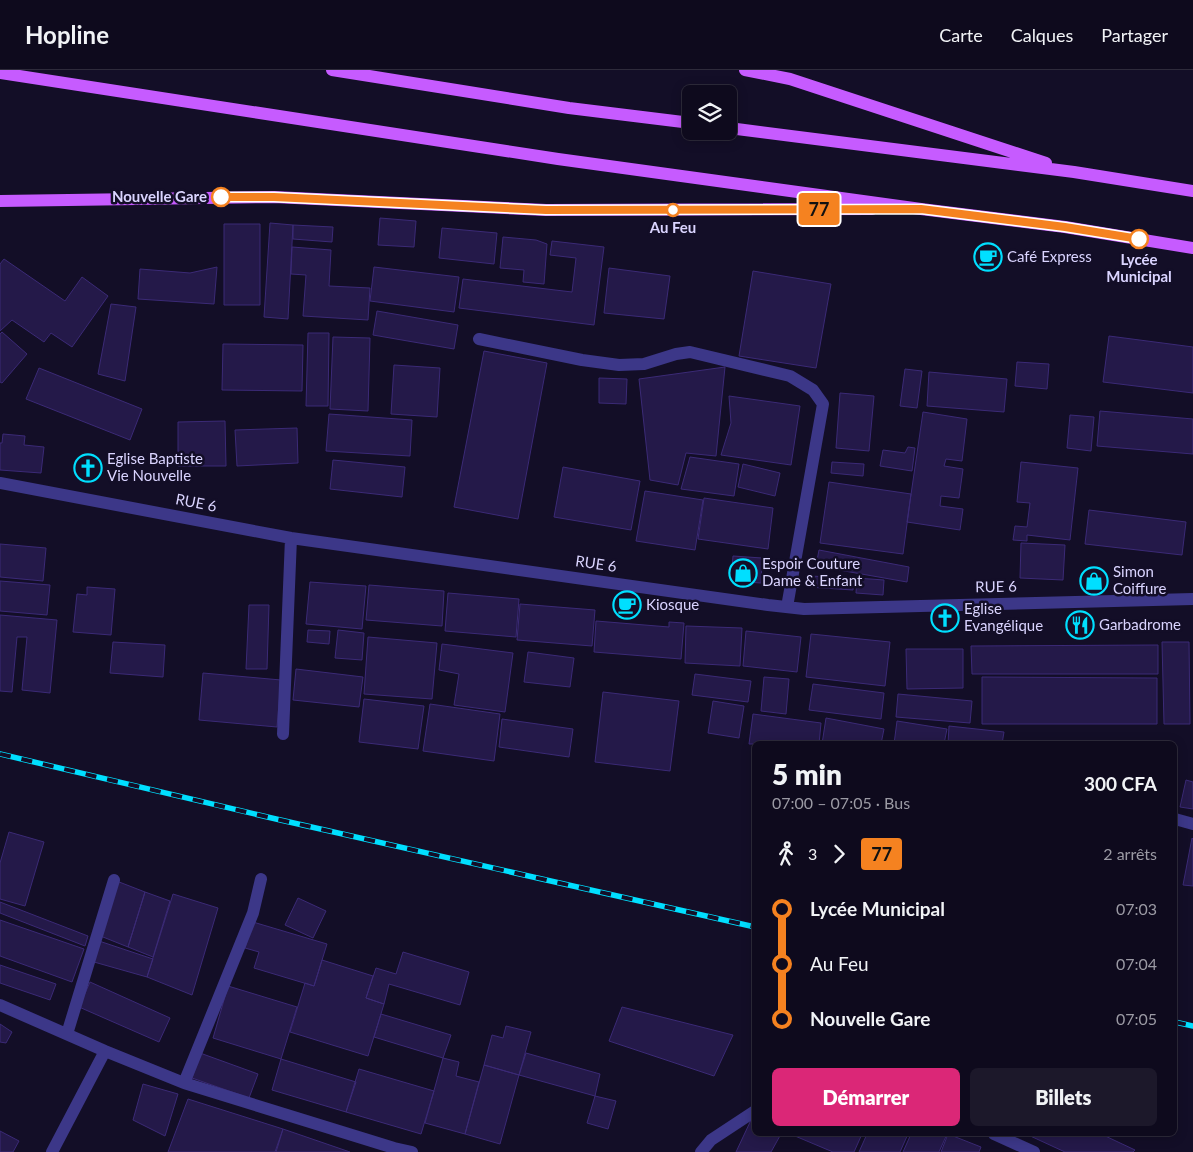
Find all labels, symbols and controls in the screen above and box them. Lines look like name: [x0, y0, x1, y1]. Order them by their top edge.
text: Hopline: [25, 20, 109, 49]
text: Carte: [939, 24, 983, 46]
text: Calques: [1011, 24, 1073, 46]
text: Partager: [1101, 24, 1168, 46]
map controls: [682, 85, 737, 140]
button: layers: [682, 85, 737, 140]
place label: Nouvelle Gare: [112, 187, 207, 205]
marker: Nouvelle Gare: [211, 187, 231, 207]
line badge: 77: [796, 193, 842, 225]
text: 77: [809, 198, 829, 220]
marker: Au Feu: [666, 203, 680, 217]
place label: Au Feu: [649, 218, 696, 236]
marker: Lycée Municipal: [1129, 229, 1149, 249]
cafe icon: Café Express: [973, 242, 1003, 272]
place label: Café Express: [1007, 247, 1092, 265]
place label: Lycée Municipal: [1106, 250, 1172, 285]
place label: Eglise Baptiste Vie Nouvelle: [107, 449, 203, 484]
church icon: Eglise Baptiste Vie Nouvelle: [73, 453, 103, 483]
street label: RUE 6: [174, 489, 219, 515]
street label: RUE 6: [574, 551, 618, 575]
place label: Espoir Couture Dame & Enfant: [762, 554, 863, 589]
shop icon: Espoir Couture Dame & Enfant: [728, 558, 758, 588]
place label: Simon Coiffure: [1113, 562, 1166, 597]
shop icon: Simon Coiffure: [1079, 566, 1109, 596]
street label: RUE 6: [975, 577, 1017, 595]
cafe icon: Kiosque: [612, 590, 642, 620]
place label: Kiosque: [646, 595, 699, 613]
place label: Eglise Evangélique: [964, 599, 1043, 634]
church icon: Eglise Evangélique: [930, 603, 960, 633]
restaurant icon: Garbadrome: [1065, 610, 1095, 640]
place label: Garbadrome: [1099, 615, 1181, 633]
text: 5 min: [772, 757, 842, 791]
text: 300 CFA: [1084, 772, 1157, 795]
text: 07:00 – 07:05 · Bus: [772, 793, 910, 812]
icon: walk: [772, 840, 800, 868]
icon: forward: [825, 840, 853, 868]
text: 77: [871, 843, 892, 865]
text: 3: [808, 844, 817, 863]
text: 2 arrêts: [1103, 844, 1157, 863]
text: Lycée Municipal: [810, 897, 945, 920]
text: 07:03: [1116, 899, 1157, 918]
text: Au Feu: [810, 952, 869, 975]
text: 07:04: [1116, 954, 1157, 973]
text: Nouvelle Gare: [810, 1007, 930, 1030]
text: 07:05: [1116, 1009, 1157, 1028]
button: Démarrer: [772, 1068, 960, 1126]
button: Billets: [970, 1068, 1157, 1126]

